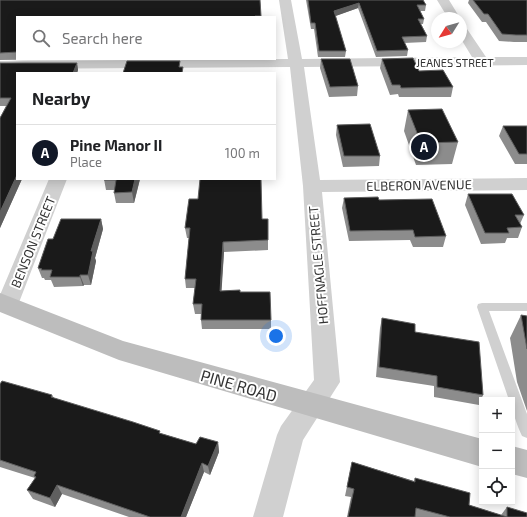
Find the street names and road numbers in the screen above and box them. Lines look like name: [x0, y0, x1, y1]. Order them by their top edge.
street label: JEANES STREET: [416, 56, 494, 69]
street label: ELBERON AVENUE: [366, 176, 472, 194]
street label: BENSON STREET: [7, 193, 59, 290]
street label: HOFFNAGLE STREET: [305, 205, 331, 325]
street label: PINE ROAD: [199, 365, 279, 405]

